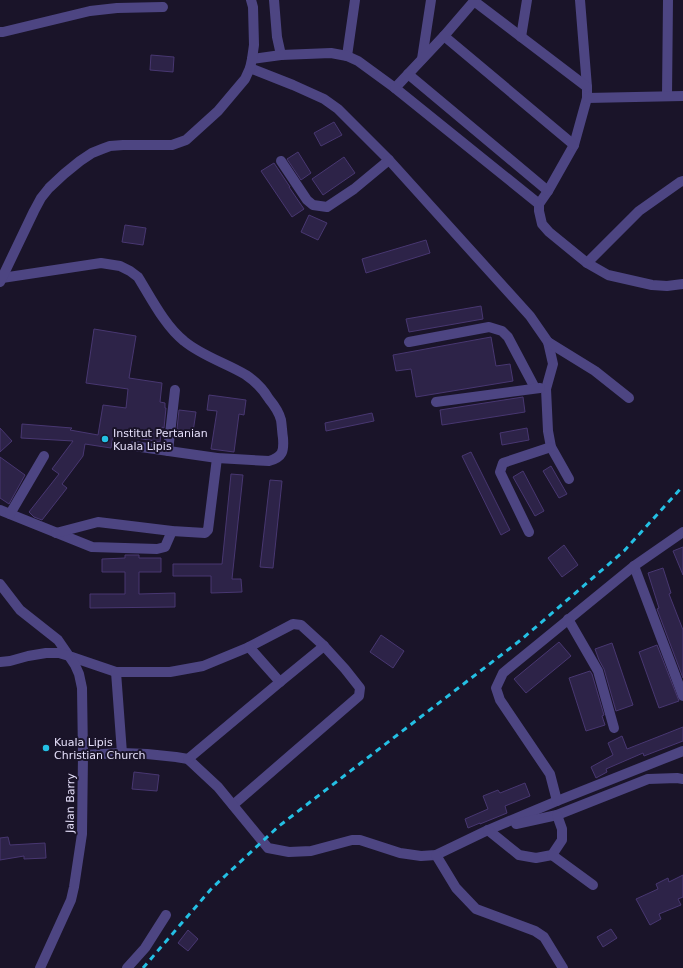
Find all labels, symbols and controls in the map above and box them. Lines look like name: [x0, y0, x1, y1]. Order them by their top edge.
place label: Institut Pertanian Kuala Lipis: [113, 427, 208, 453]
marker: Institut Pertanian Kuala Lipis: [100, 434, 110, 444]
place label: Kuala Lipis Christian Church: [54, 736, 145, 762]
marker: Kuala Lipis Christian Church: [41, 743, 51, 753]
street label: Jalan Barry: [63, 772, 78, 834]

